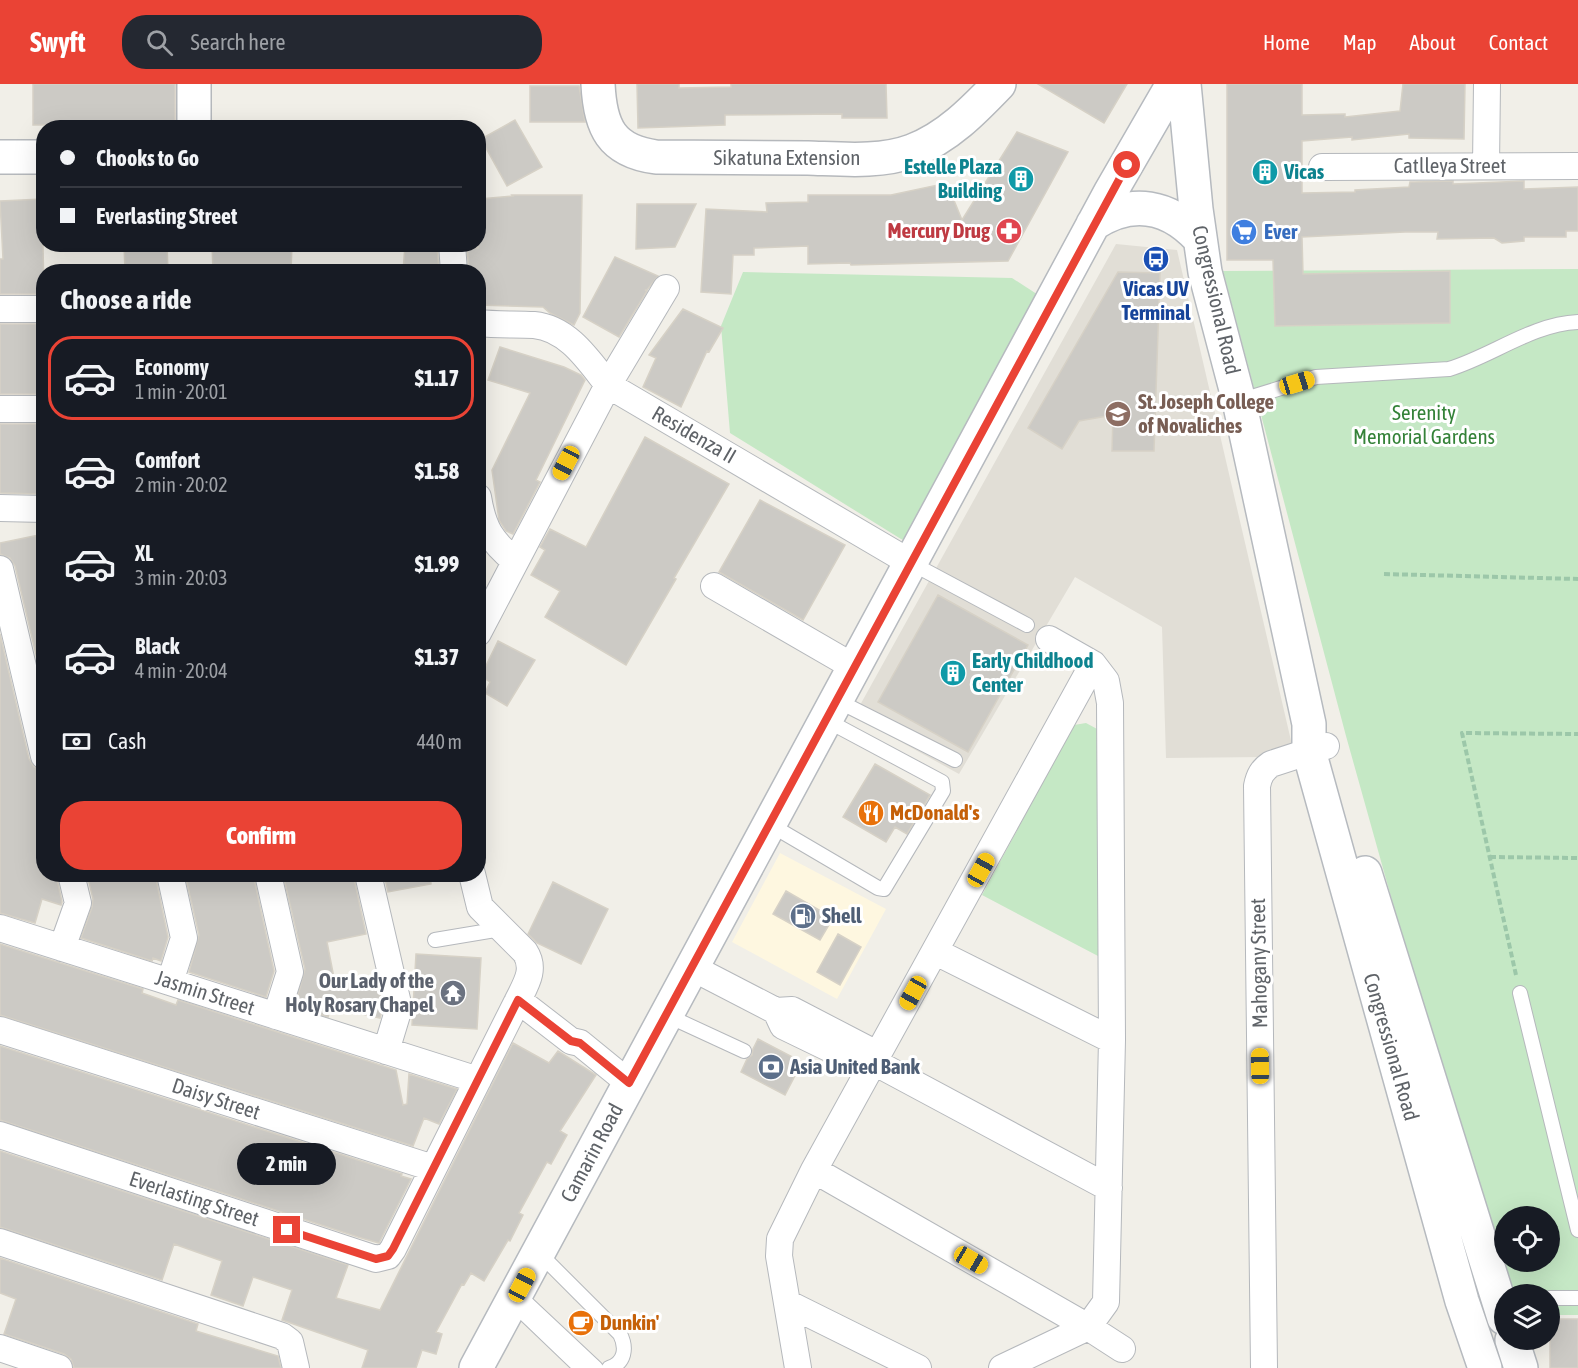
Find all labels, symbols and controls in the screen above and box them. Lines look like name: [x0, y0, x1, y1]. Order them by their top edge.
search box: [122, 15, 542, 69]
text: Swyft: [30, 26, 86, 58]
icon: search: [143, 26, 176, 59]
text: Search here: [191, 29, 285, 55]
text: Home: [1263, 30, 1310, 54]
text: Map: [1343, 30, 1377, 54]
text: About: [1410, 30, 1456, 54]
text: Contact: [1489, 30, 1548, 54]
text: Chooks to Go: [96, 145, 199, 171]
street label: Sikatuna Extension: [714, 145, 860, 169]
route start: [1113, 151, 1140, 178]
street label: Catlleya Street: [1394, 153, 1506, 177]
place label: Estelle Plaza Building: [904, 154, 1003, 202]
building icon: Vicas: [1250, 157, 1280, 187]
place label: Vicas: [1283, 159, 1325, 183]
building icon: Estelle Plaza Building: [1006, 164, 1036, 194]
text: Everlasting Street: [96, 203, 237, 229]
pharmacy icon: Mercury Drug: [994, 216, 1024, 246]
supermarket icon: Ever: [1229, 217, 1259, 247]
place label: Mercury Drug: [887, 218, 991, 242]
place label: Ever: [1264, 219, 1298, 243]
street label: Congressional Road: [1188, 223, 1246, 377]
bus stop icon: Vicas UV Terminal: [1141, 244, 1171, 274]
place label: Vicas UV Terminal: [1121, 276, 1191, 324]
text: Choose a ride: [60, 284, 192, 315]
icon: car: [63, 351, 117, 405]
text: Economy: [135, 354, 209, 380]
text: $1.17: [415, 365, 459, 391]
car: [1277, 369, 1317, 397]
text: 1 min · 20:01: [135, 380, 228, 403]
place label: St. Joseph College of Novaliches: [1138, 389, 1274, 437]
school or university icon: St. Joseph College of Novaliches: [1103, 399, 1133, 429]
park label: Serenity Memorial Gardens: [1353, 400, 1495, 448]
street label: Residenza II: [648, 401, 741, 468]
car: [550, 443, 582, 483]
icon: car: [63, 444, 117, 498]
text: Comfort: [135, 447, 200, 473]
text: $1.58: [415, 458, 459, 484]
text: 2 min · 20:02: [135, 473, 228, 496]
icon: car: [63, 537, 117, 591]
text: XL: [135, 540, 153, 566]
text: $1.99: [415, 551, 459, 577]
text: 3 min · 20:03: [135, 566, 228, 589]
icon: car: [63, 630, 117, 684]
text: Black: [135, 633, 179, 659]
text: $1.37: [415, 644, 459, 670]
place label: Early Childhood Center: [972, 648, 1093, 696]
building icon: Early Childhood Center: [938, 658, 968, 688]
text: 4 min · 20:04: [135, 659, 228, 682]
icon: cash: [60, 725, 93, 758]
text: Cash: [108, 728, 147, 754]
text: 440 m: [417, 730, 462, 753]
restaurant icon: McDonald's: [856, 798, 886, 828]
place label: McDonald's: [890, 800, 980, 824]
button: Confirm: [60, 801, 462, 870]
car: [964, 850, 998, 890]
street label: Mahogany Street: [1245, 898, 1271, 1028]
fuel station icon: Shell: [788, 901, 818, 931]
place label: Shell: [822, 903, 862, 927]
street label: Jasmin Street: [153, 965, 258, 1019]
place label: Our Lady of the Holy Rosary Chapel: [285, 968, 434, 1016]
street label: Congressional Road: [1359, 970, 1424, 1123]
car: [896, 973, 930, 1013]
temple icon: Our Lady of the Holy Rosary Chapel: [438, 978, 468, 1008]
car: [1251, 1048, 1269, 1084]
bank icon: Asia United Bank: [756, 1052, 786, 1082]
place label: Asia United Bank: [789, 1054, 921, 1078]
street label: Daisy Street: [169, 1073, 263, 1124]
street label: Camarin Road: [555, 1099, 627, 1206]
callout: 2 min: [238, 1143, 336, 1185]
text: 2 min: [266, 1152, 307, 1175]
street label: Everlasting Street: [126, 1166, 262, 1230]
map controls: [1494, 1206, 1560, 1350]
button: locate: [1494, 1206, 1560, 1272]
route end: [273, 1216, 300, 1243]
car: [951, 1243, 991, 1277]
car: [506, 1265, 538, 1305]
button: layers: [1494, 1284, 1560, 1350]
cafe icon: Dunkin': [566, 1308, 596, 1338]
place label: Dunkin': [600, 1310, 660, 1334]

